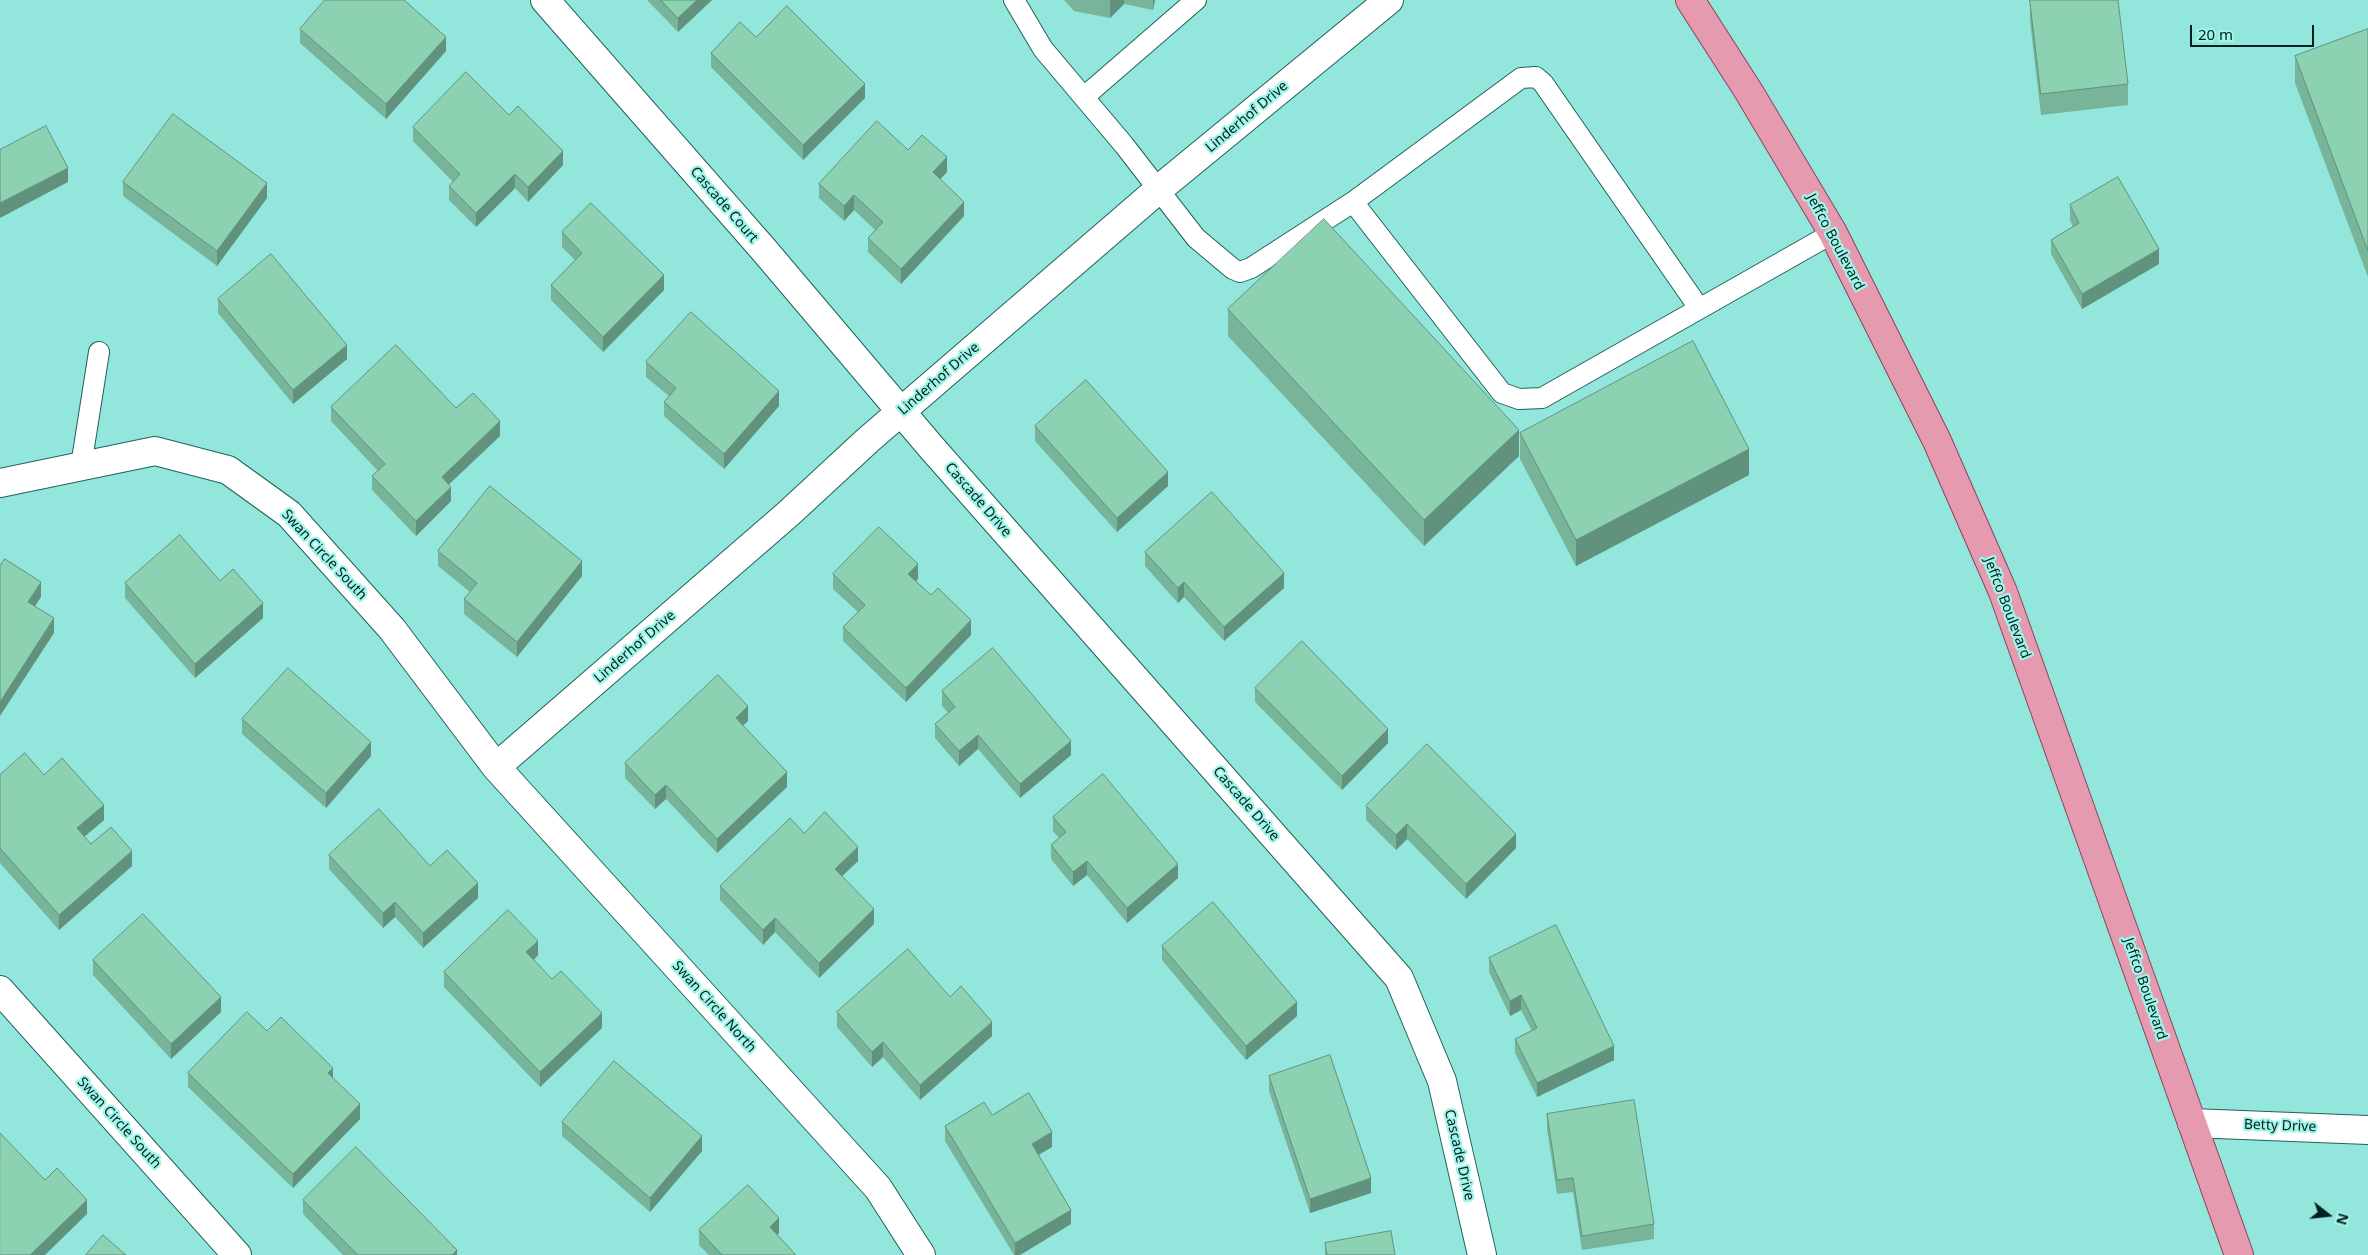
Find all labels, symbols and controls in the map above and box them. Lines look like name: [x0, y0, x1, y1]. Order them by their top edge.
scale bar: [2193, 15, 2317, 47]
text: 20 m: [2198, 24, 2233, 44]
street label: Linderhof Drive: [1202, 78, 1292, 156]
street label: Cascade Court: [687, 164, 761, 246]
street label: Jeffco Boulevard: [1803, 191, 1867, 293]
street label: Linderhof Drive: [895, 339, 983, 419]
street label: Cascade Drive: [941, 459, 1015, 541]
street label: Swan Circle South: [278, 506, 370, 604]
street label: Jeffco Boulevard: [1980, 555, 2034, 661]
street label: Linderhof Drive: [591, 607, 679, 687]
street label: Cascade Drive: [1209, 763, 1283, 845]
street label: Jeffco Boulevard: [2120, 936, 2170, 1042]
street label: Swan Circle North: [669, 958, 759, 1056]
street label: Swan Circle South: [74, 1074, 164, 1172]
street label: Cascade Drive: [1440, 1108, 1478, 1202]
street label: Betty Drive: [2243, 1116, 2317, 1136]
north arrow: [2303, 1190, 2353, 1240]
text: N: [2332, 1211, 2354, 1227]

